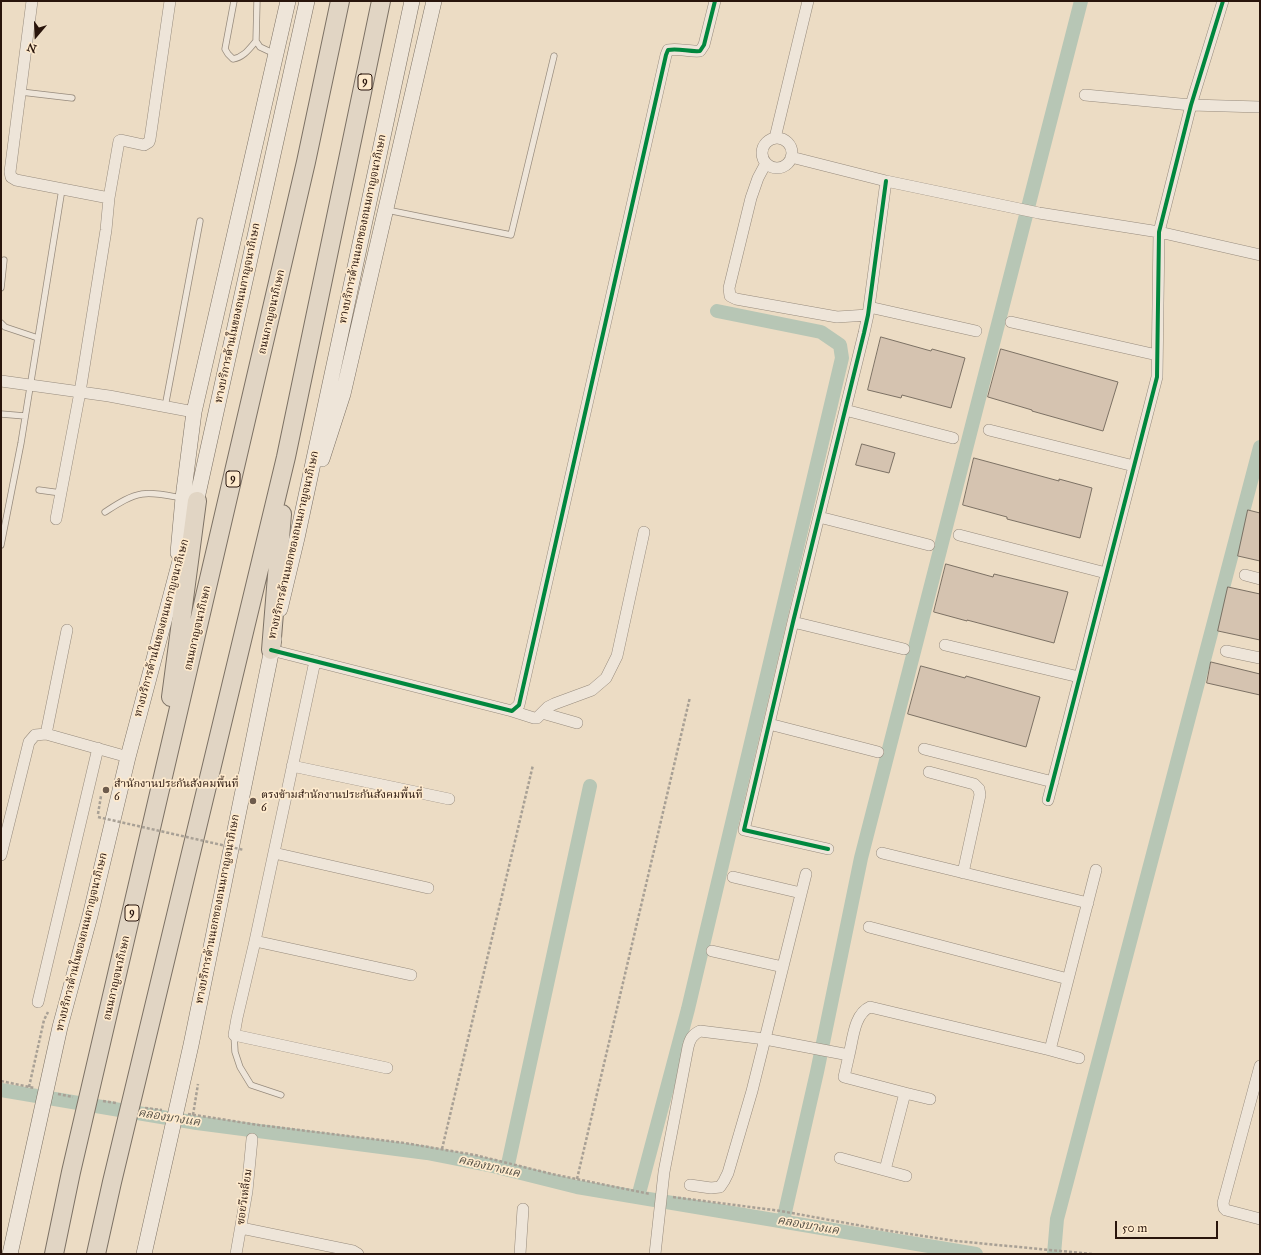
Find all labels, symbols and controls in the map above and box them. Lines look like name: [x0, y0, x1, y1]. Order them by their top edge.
north arrow: [16, 16, 56, 56]
text: N: [25, 40, 38, 55]
road number: 9: [358, 74, 372, 90]
street label: ทางบริการด้านนอกของถนนกาญจนาภิเษก: [336, 133, 390, 325]
street label: ทางบริการด้านในของถนนกาญจนาภิเษก: [212, 222, 264, 404]
street label: ถนนกาญจนาภิเษก: [256, 268, 288, 356]
street label: ทางบริการด้านนอกของถนนกาญจนาภิเษก: [266, 450, 322, 640]
road number: 9: [226, 471, 240, 487]
street label: ทางบริการด้านในของถนนกาญจนาภิเษก: [132, 538, 192, 718]
street label: ถนนกาญจนาภิเษก: [182, 584, 214, 672]
place label: สำนักงานประกันสังคมพื้นที่ 6: [114, 777, 239, 803]
marker: สำนักงานประกันสังคมพื้นที่ 6: [101, 785, 111, 795]
place label: ตรงข้ามสำนักงานประกันสังคมพื้นที่ 6: [261, 788, 423, 814]
marker: ตรงข้ามสำนักงานประกันสังคมพื้นที่ 6: [248, 796, 258, 806]
street label: ทางบริการด้านนอกของถนนกาญจนาภิเษก: [193, 813, 243, 1005]
street label: ทางบริการด้านในของถนนกาญจนาภิเษก: [53, 851, 111, 1033]
road number: 9: [125, 905, 139, 921]
street label: ถนนกาญจนาภิเษก: [101, 934, 133, 1022]
water label: คลองบางแค: [137, 1106, 201, 1130]
water label: คลองบางแค: [457, 1153, 521, 1181]
street label: ซอยวีเหลี่ยม: [235, 1168, 255, 1226]
water label: คลองบางแค: [776, 1213, 840, 1239]
scale bar: [1117, 1213, 1220, 1239]
text: 50 m: [1122, 1221, 1147, 1235]

